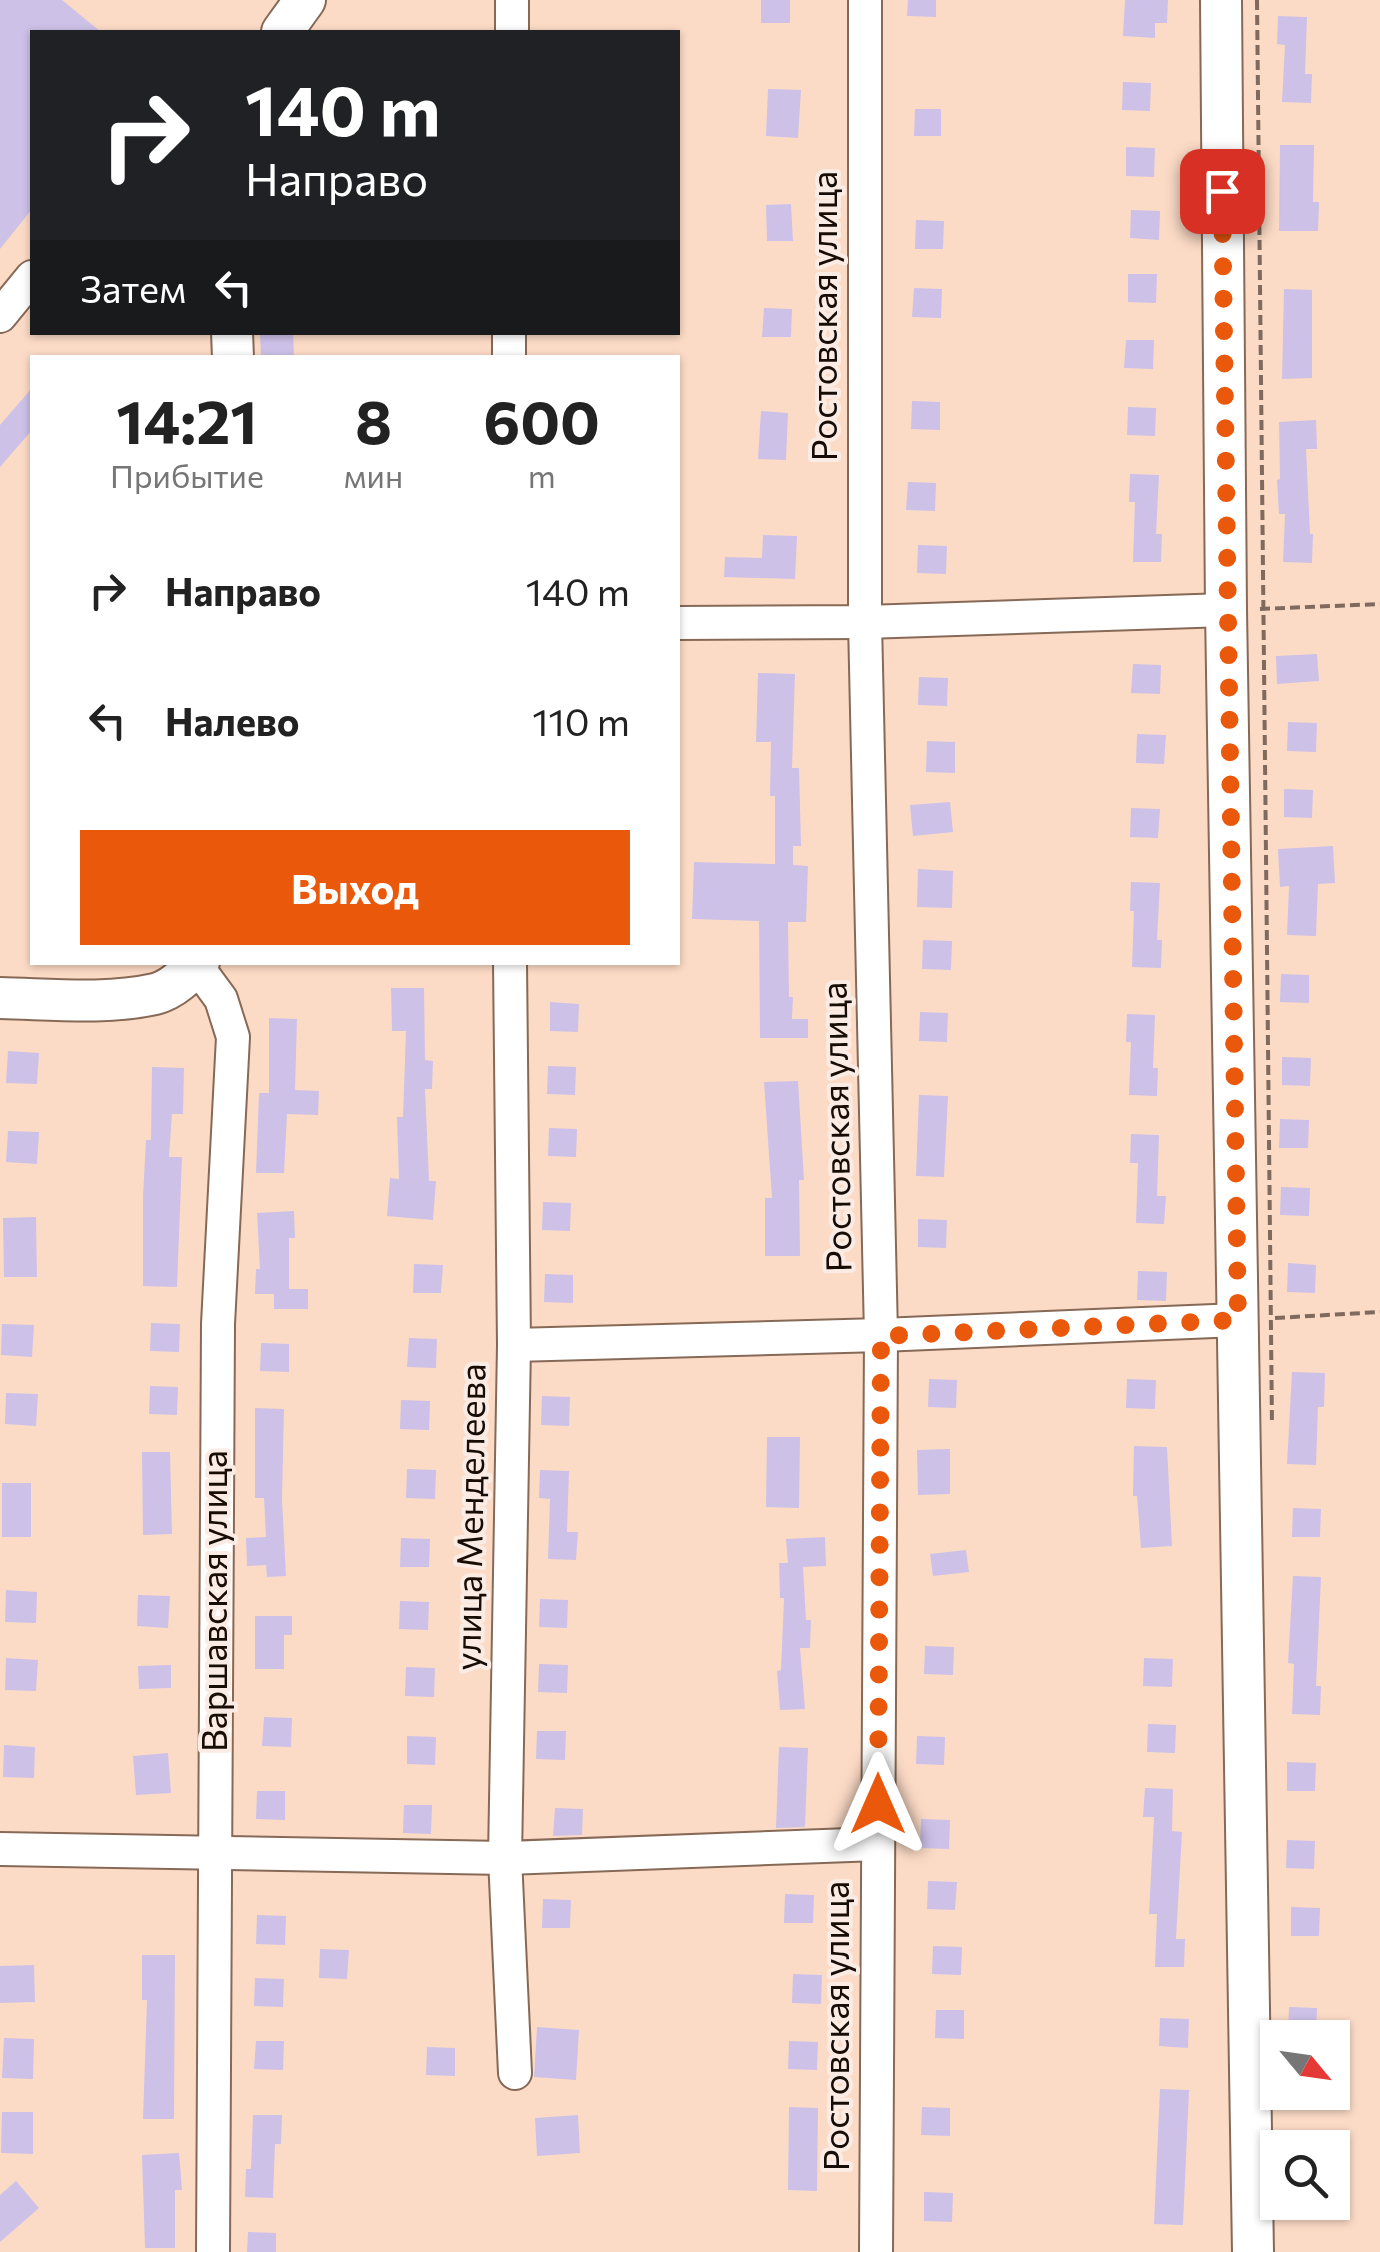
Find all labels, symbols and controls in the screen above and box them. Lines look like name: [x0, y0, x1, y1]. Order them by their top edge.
text: 140 m: [245, 65, 441, 150]
icon: right: [80, 70, 210, 200]
pin: [1180, 149, 1265, 234]
text: Направо: [245, 150, 428, 205]
icon: arrive: [1195, 164, 1250, 219]
street label: Ростовская улица: [801, 171, 844, 461]
icon: left: [206, 260, 261, 315]
text: Затем: [80, 264, 186, 311]
text: 14:21: [116, 383, 257, 456]
text: 8: [355, 383, 392, 456]
text: 600: [483, 383, 600, 456]
text: Прибытие: [110, 455, 264, 495]
text: мин: [344, 455, 403, 495]
text: m: [528, 455, 556, 495]
icon: right: [80, 563, 135, 618]
text: Направо: [165, 567, 321, 614]
text: 140 m: [526, 567, 630, 614]
icon: left: [80, 693, 135, 748]
text: Налево: [165, 697, 299, 744]
text: 110 m: [532, 697, 630, 744]
button: Выход: [80, 830, 630, 945]
street label: Ростовская улица: [810, 982, 859, 1273]
street label: улица Менделеева: [444, 1363, 493, 1671]
street label: Варшавская улица: [191, 1450, 234, 1752]
position arrow: [826, 1752, 930, 1856]
street label: Ростовская улица: [813, 1881, 856, 2171]
north arrow: [1260, 2020, 1350, 2110]
map controls: [1260, 2020, 1350, 2220]
button: search: [1260, 2130, 1350, 2220]

